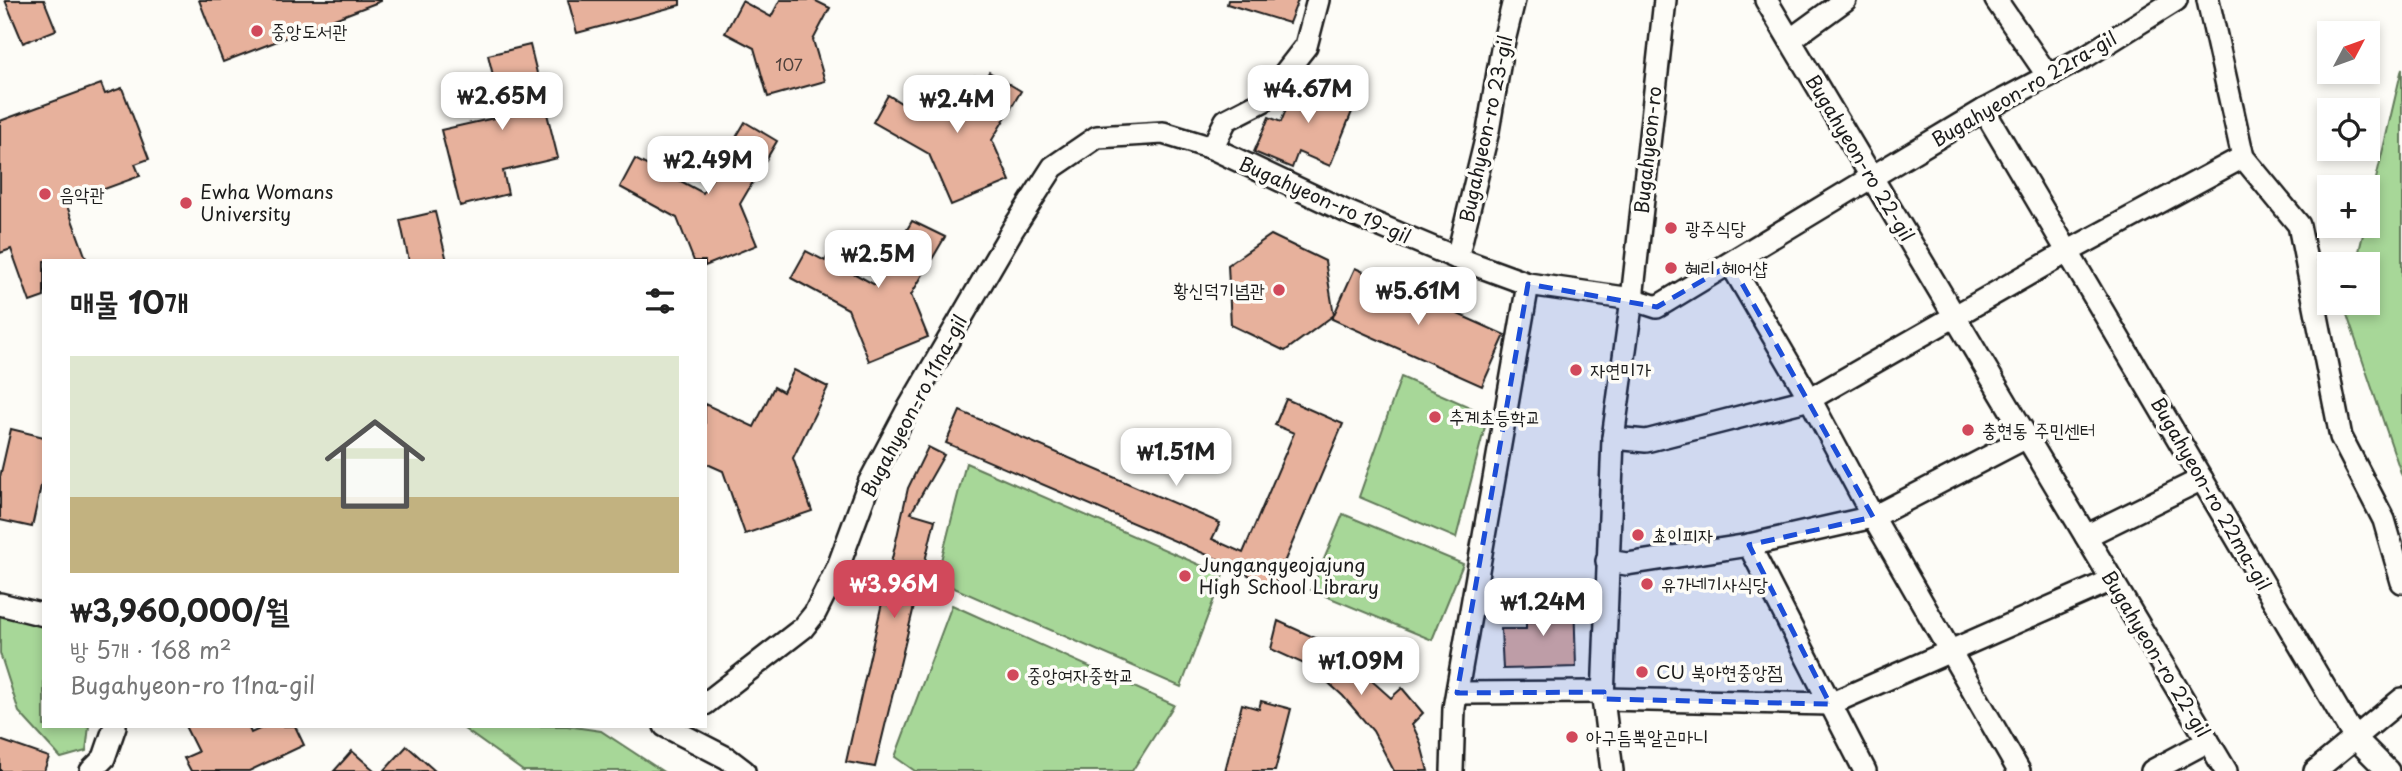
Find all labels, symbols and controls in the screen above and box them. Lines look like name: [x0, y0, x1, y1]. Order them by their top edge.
place label: 중앙도서관: [271, 16, 347, 44]
north arrow: [2317, 21, 2380, 84]
map controls: [2317, 21, 2380, 315]
marker: 중앙도서관: [249, 23, 265, 39]
street label: Bugahyeon-ro 22ra-gil: [1926, 24, 2121, 153]
street label: Bugahyeon-ro 23-gil: [1451, 33, 1519, 225]
house number: 107: [775, 52, 803, 76]
pin: ₩4.67M: [1251, 66, 1365, 125]
street label: Bugahyeon-ro 22-gil: [1800, 69, 1922, 246]
text: ₩4.67M: [1264, 70, 1352, 105]
pin: ₩2.65M: [445, 72, 559, 132]
pin: ₩2.4M: [908, 76, 1006, 135]
text: ₩2.65M: [457, 77, 547, 112]
text: ₩2.4M: [919, 80, 995, 115]
street label: Bugahyeon-ro: [1626, 85, 1668, 215]
button: locate: [2317, 98, 2380, 161]
pin: ₩2.49M: [651, 136, 765, 196]
text: ₩2.49M: [663, 141, 753, 176]
street label: Bugahyeon-ro 19-gil: [1235, 149, 1416, 250]
button: +: [2317, 175, 2380, 238]
place label: Ewha Womans University: [200, 177, 333, 227]
place label: 음악관: [59, 179, 105, 207]
marker: 음악관: [37, 186, 53, 202]
marker: Ewha Womans University: [178, 195, 194, 211]
place label: 광주식당: [1685, 213, 1746, 241]
marker: 광주식당: [1663, 220, 1679, 236]
pin: ₩2.5M: [829, 230, 927, 290]
text: ₩2.5M: [841, 235, 915, 270]
button: −: [2317, 252, 2380, 315]
place label: 혜리 헤어샵: [1685, 253, 1768, 281]
marker: 혜리 헤어샵: [1663, 260, 1679, 276]
pin: ₩5.61M: [1361, 268, 1475, 327]
text: ₩5.61M: [1376, 272, 1460, 307]
place label: 황신덕기념관: [1173, 275, 1265, 303]
text: 매물 10개: [70, 279, 189, 324]
icon: filters: [641, 282, 679, 320]
marker: 황신덕기념관: [1271, 282, 1287, 298]
street label: Bugahyeon-ro 11na-gil: [853, 309, 973, 502]
place label: 자연미가: [1590, 355, 1652, 383]
marker: 자연미가: [1568, 362, 1584, 378]
street label: Bugahyeon-ro 22ma-gil: [2145, 392, 2279, 595]
icon: home: [312, 401, 438, 527]
place label: 추계초등학교: [1449, 402, 1541, 430]
marker: 추계초등학교: [1427, 409, 1443, 425]
place label: 충현동 주민센터: [1982, 415, 2095, 443]
marker: 충현동 주민센터: [1960, 422, 1976, 438]
pin: ₩1.51M: [1119, 428, 1233, 488]
text: ₩1.51M: [1137, 433, 1215, 468]
place label: 쵸이피자: [1652, 520, 1713, 548]
marker: 쵸이피자: [1630, 527, 1646, 543]
place label: Jungangyeojajung High School Library: [1199, 550, 1379, 600]
pin: ₩3.96M: [837, 560, 951, 620]
text: ₩3.96M: [849, 565, 939, 600]
street label: Bugahyeon-ro 22-gil: [2096, 565, 2218, 742]
marker: Jungangyeojajung High School Library: [1177, 568, 1193, 584]
place label: 유가네기사식당: [1661, 569, 1768, 597]
marker: 유가네기사식당: [1639, 576, 1655, 592]
pin: ₩1.24M: [1486, 578, 1600, 638]
text: ₩1.24M: [1500, 583, 1586, 618]
text: ₩3,960,000/월: [70, 587, 289, 632]
text: 방 5개 · 168 m²: [70, 632, 232, 667]
pin: ₩1.09M: [1304, 638, 1418, 697]
text: ₩1.09M: [1318, 642, 1404, 677]
place label: CU 북아현중앙점: [1656, 657, 1783, 685]
place label: 중앙여자중학교: [1027, 660, 1134, 688]
marker: CU 북아현중앙점: [1634, 664, 1650, 680]
text: Bugahyeon-ro 11na-gil: [70, 667, 315, 702]
marker: 중앙여자중학교: [1005, 667, 1021, 683]
place label: 아구듬뿍알곤마니: [1586, 722, 1708, 750]
marker: 아구듬뿍알곤마니: [1564, 729, 1580, 745]

